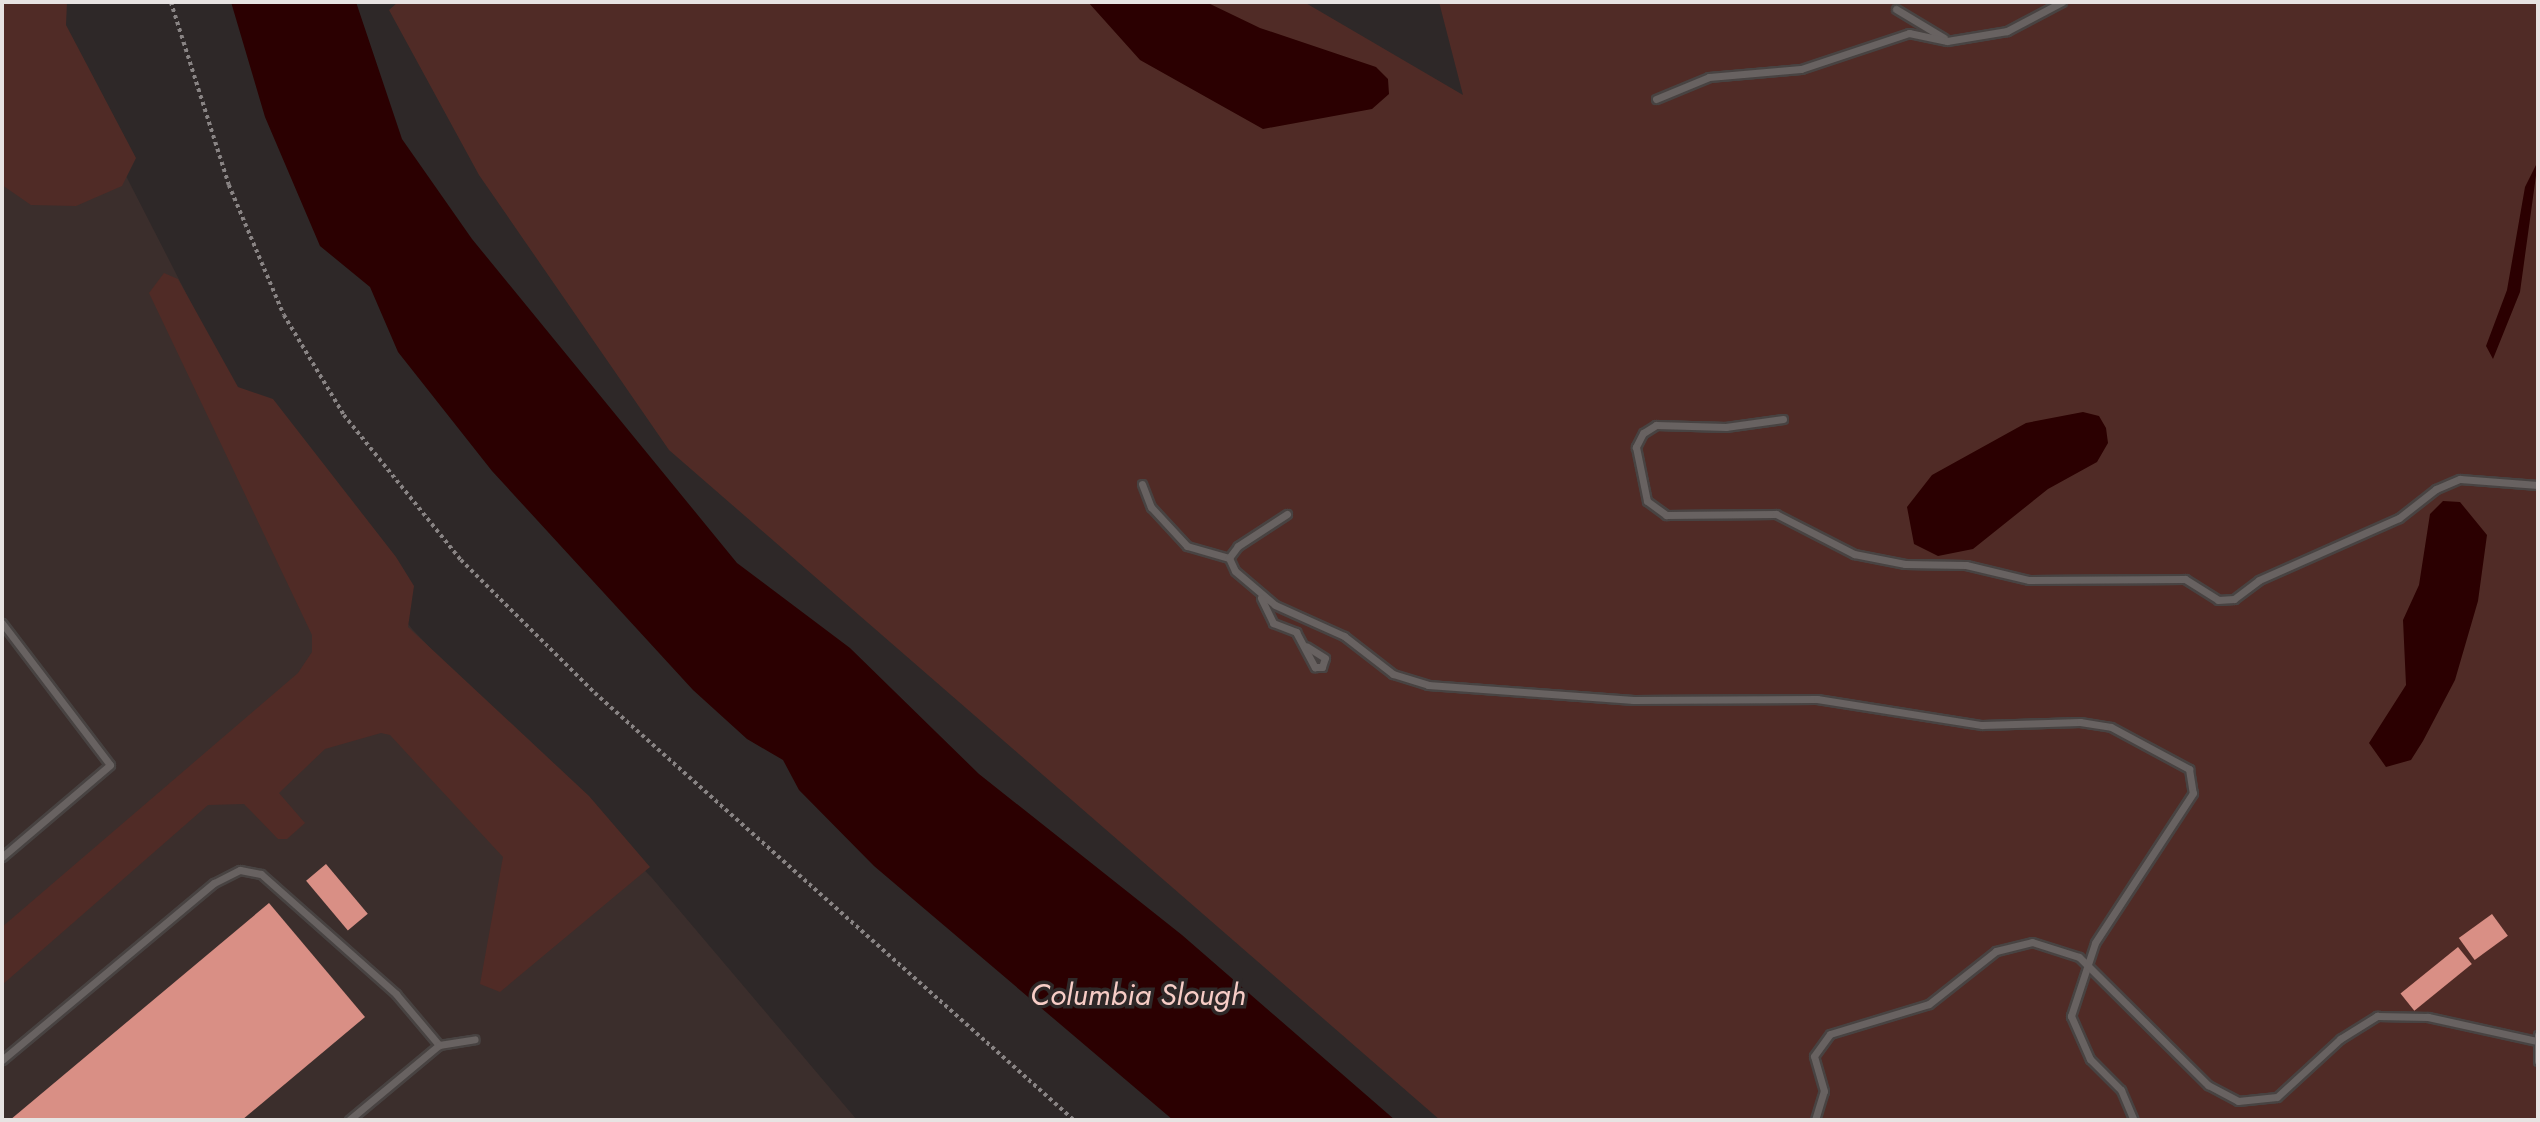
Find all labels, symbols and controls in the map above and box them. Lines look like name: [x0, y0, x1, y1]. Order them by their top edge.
water label: Columbia Slough: [1030, 977, 1246, 1013]

